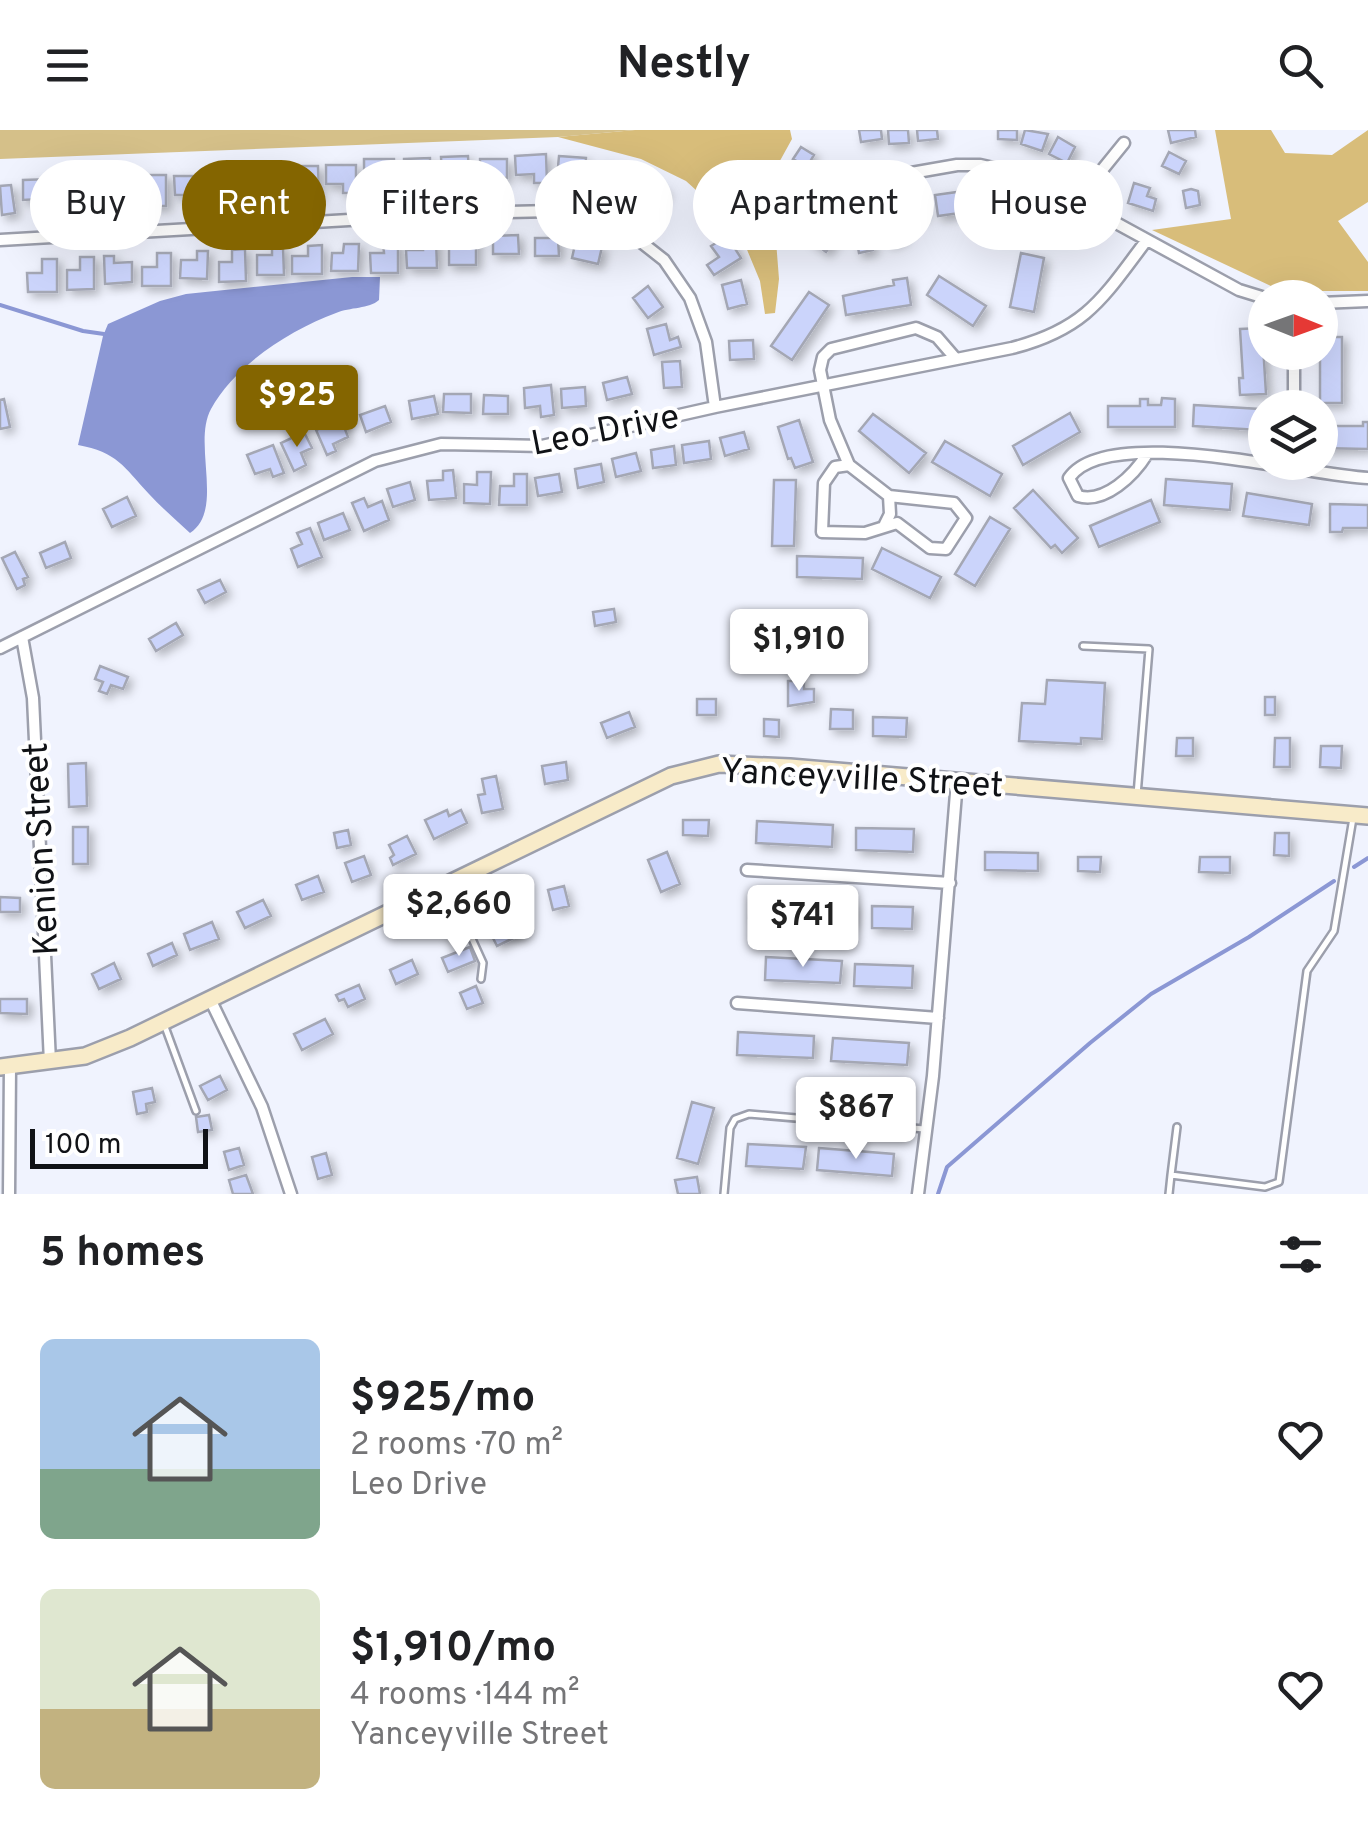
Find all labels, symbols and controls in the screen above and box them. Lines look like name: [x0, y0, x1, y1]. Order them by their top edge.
text: Nestly: [617, 37, 751, 94]
icon: menu: [40, 38, 95, 93]
icon: search: [1273, 38, 1328, 93]
chip: Buy: [30, 160, 162, 250]
chip: Rent: [182, 160, 326, 250]
chip: Filters: [346, 160, 515, 250]
chip: New: [535, 160, 673, 250]
chip: Apartment: [693, 160, 934, 250]
chip: House: [954, 160, 1123, 250]
north arrow: [1248, 280, 1338, 370]
map controls: [1248, 280, 1338, 480]
pin: $925: [238, 365, 356, 450]
text: $925: [258, 377, 336, 417]
button: layers: [1248, 390, 1338, 480]
street label: Leo Drive: [528, 396, 683, 468]
pin: $1,910: [718, 609, 880, 694]
text: $1,910: [752, 621, 846, 661]
street label: Kenion Street: [15, 741, 71, 957]
street label: Yanceyville Street: [719, 751, 1004, 809]
pin: $2,660: [378, 874, 540, 959]
pin: $741: [744, 885, 862, 970]
text: $2,660: [405, 886, 513, 926]
text: $741: [769, 897, 837, 937]
pin: $867: [797, 1077, 915, 1162]
text: $867: [818, 1089, 894, 1129]
scale bar: [30, 1124, 208, 1168]
text: 100 m: [45, 1128, 121, 1164]
icon: filters: [1273, 1227, 1328, 1282]
text: 5 homes: [40, 1228, 205, 1281]
text: $925/mo: [350, 1373, 535, 1426]
icon: home: [120, 1379, 240, 1499]
icon: heart: [1273, 1412, 1328, 1467]
text: 2 rooms · 70 m²: [350, 1426, 563, 1466]
text: Leo Drive: [350, 1466, 487, 1506]
text: $1,910/mo: [350, 1623, 556, 1676]
icon: home: [120, 1629, 240, 1749]
icon: heart: [1273, 1662, 1328, 1717]
text: 4 rooms · 144 m²: [350, 1676, 580, 1716]
text: Yanceyville Street: [350, 1716, 609, 1756]

